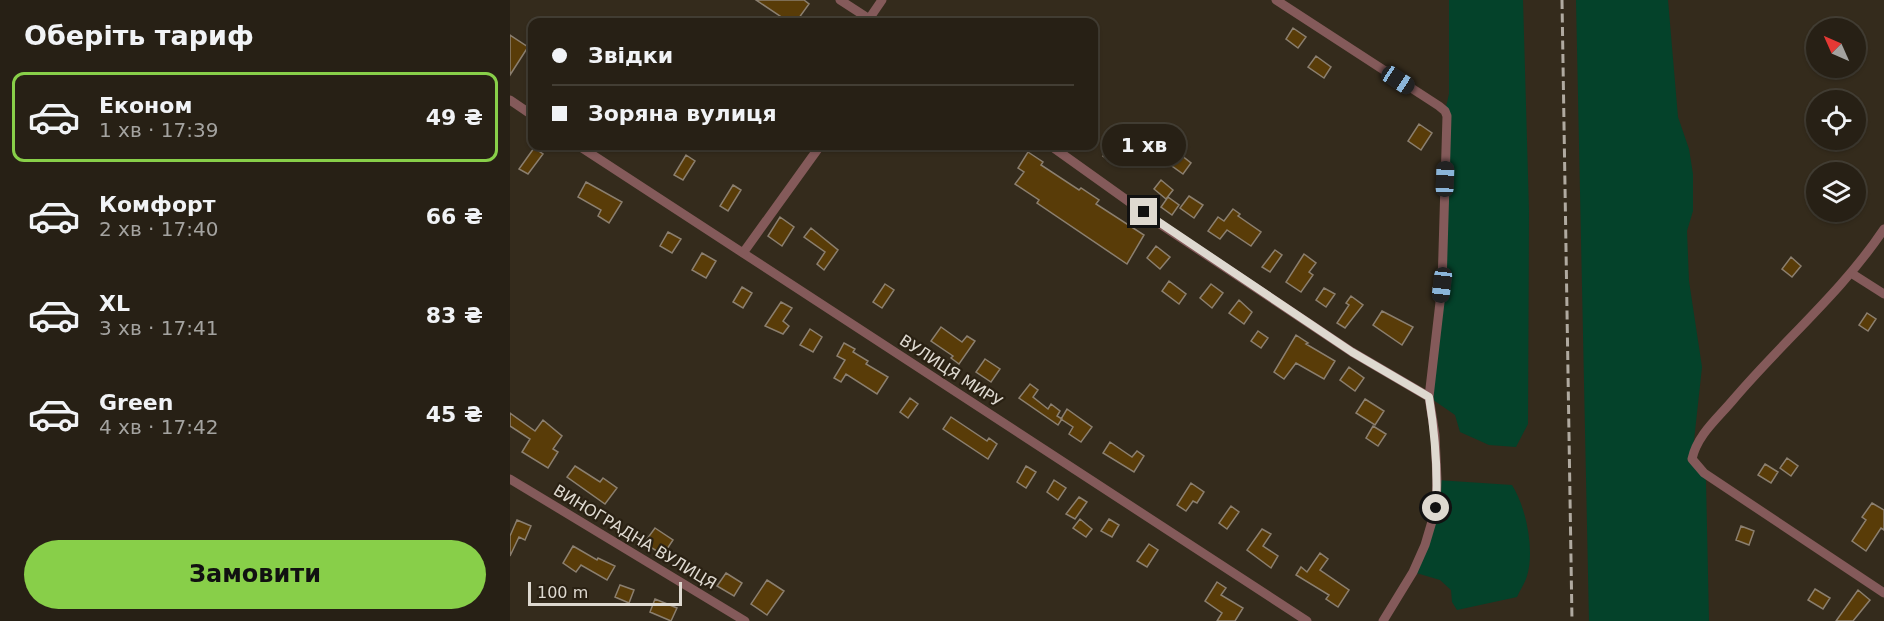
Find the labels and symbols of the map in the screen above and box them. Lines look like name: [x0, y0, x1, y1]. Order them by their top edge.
north arrow: [1806, 18, 1866, 78]
car: [1378, 63, 1418, 97]
callout: 1 хв: [1102, 125, 1186, 167]
car: [1435, 161, 1455, 197]
route end: [1130, 198, 1157, 225]
car: [1431, 266, 1453, 304]
street label: ВУЛИЦЯ МИРУ: [896, 331, 1006, 411]
street label: ВИНОГРАДНА ВУЛИЦЯ: [550, 481, 720, 593]
route start: [1422, 494, 1449, 521]
scale bar: [528, 579, 682, 606]

